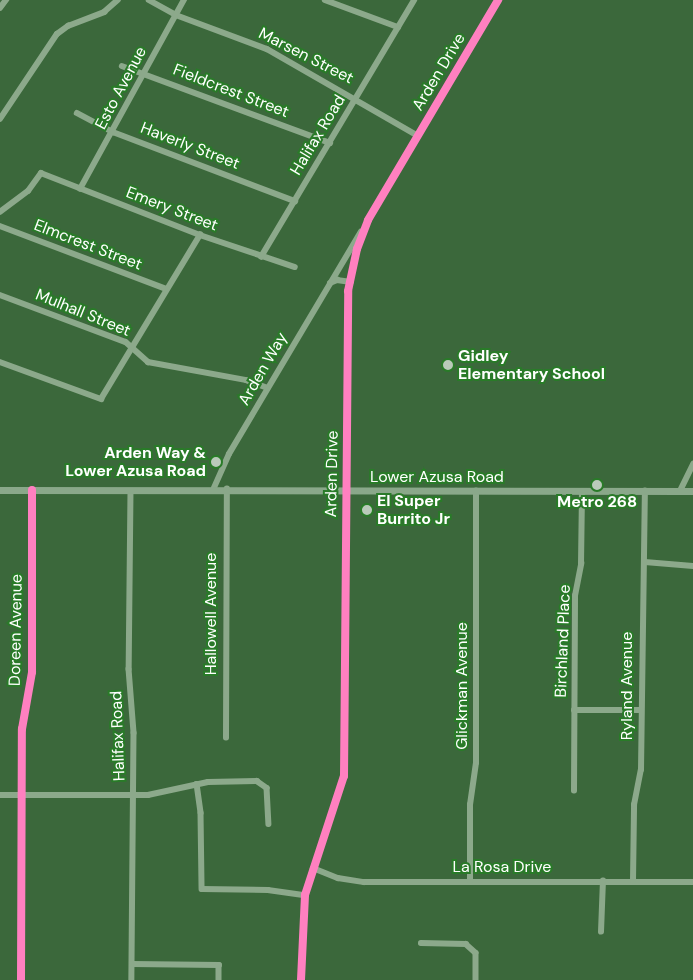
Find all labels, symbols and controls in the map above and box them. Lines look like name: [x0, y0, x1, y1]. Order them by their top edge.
street label: Marsen Street: [255, 24, 357, 88]
street label: Arden Drive: [408, 30, 470, 114]
street label: Esto Avenue: [91, 43, 151, 133]
street label: Fieldcrest Street: [170, 60, 292, 122]
street label: Halifax Road: [287, 91, 349, 179]
street label: Haverly Street: [138, 118, 242, 174]
street label: Emery Street: [123, 183, 221, 235]
street label: Elmcrest Street: [31, 216, 145, 274]
street label: Mulhall Street: [33, 285, 133, 341]
street label: Arden Way: [234, 329, 292, 409]
place label: Gidley Elementary School: [458, 346, 605, 384]
marker: Gidley Elementary School: [442, 359, 454, 371]
street label: Arden Drive: [322, 430, 342, 518]
place label: Arden Way & Lower Azusa Road: [65, 443, 206, 481]
marker: Arden Way & Lower Azusa Road: [210, 456, 222, 468]
street label: Lower Azusa Road: [370, 467, 504, 487]
marker: Metro 268: [591, 479, 603, 491]
place label: El Super Burrito Jr: [377, 491, 450, 529]
place label: Metro 268: [557, 492, 637, 512]
marker: El Super Burrito Jr: [361, 504, 373, 516]
street label: Hallowell Avenue: [201, 553, 221, 675]
street label: Doreen Avenue: [5, 574, 27, 686]
street label: Birchland Place: [551, 584, 575, 698]
street label: Glickman Avenue: [452, 622, 472, 750]
street label: Ryland Avenue: [617, 632, 637, 740]
street label: Halifax Road: [107, 691, 129, 781]
street label: La Rosa Drive: [453, 857, 551, 877]

